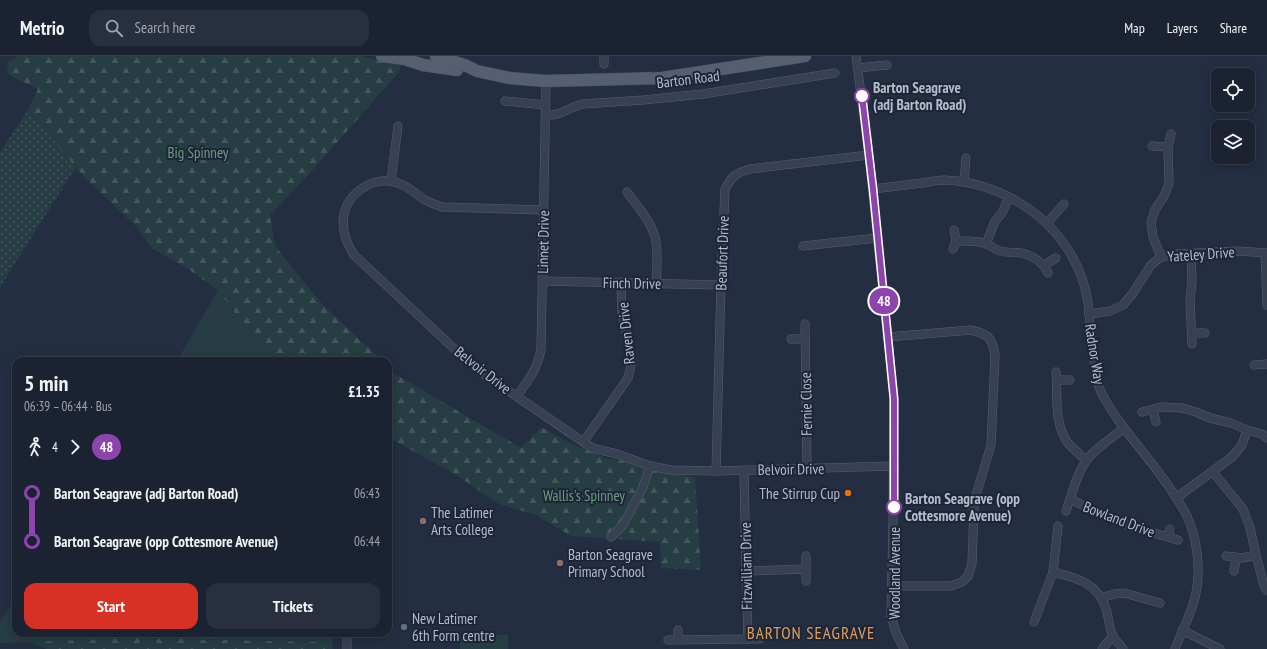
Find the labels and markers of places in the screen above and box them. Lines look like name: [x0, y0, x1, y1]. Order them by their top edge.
place label: Barton Seagrave (adj Barton Road): [873, 78, 966, 114]
marker: Barton Seagrave (adj Barton Road): [854, 88, 870, 104]
place label: The Stirrup Cup: [759, 484, 840, 503]
marker: The Stirrup Cup: [843, 488, 853, 498]
place label: Barton Seagrave (opp Cottesmore Avenue): [905, 489, 1020, 525]
marker: Barton Seagrave (opp Cottesmore Avenue): [886, 499, 902, 515]
place label: The Latimer Arts College: [431, 503, 494, 539]
marker: The Latimer Arts College: [418, 516, 428, 526]
place label: Barton Seagrave Primary School: [568, 545, 653, 581]
marker: Barton Seagrave Primary School: [555, 558, 565, 568]
place label: New Latimer 6th Form centre: [412, 609, 495, 645]
marker: New Latimer 6th Form centre: [399, 622, 409, 632]

